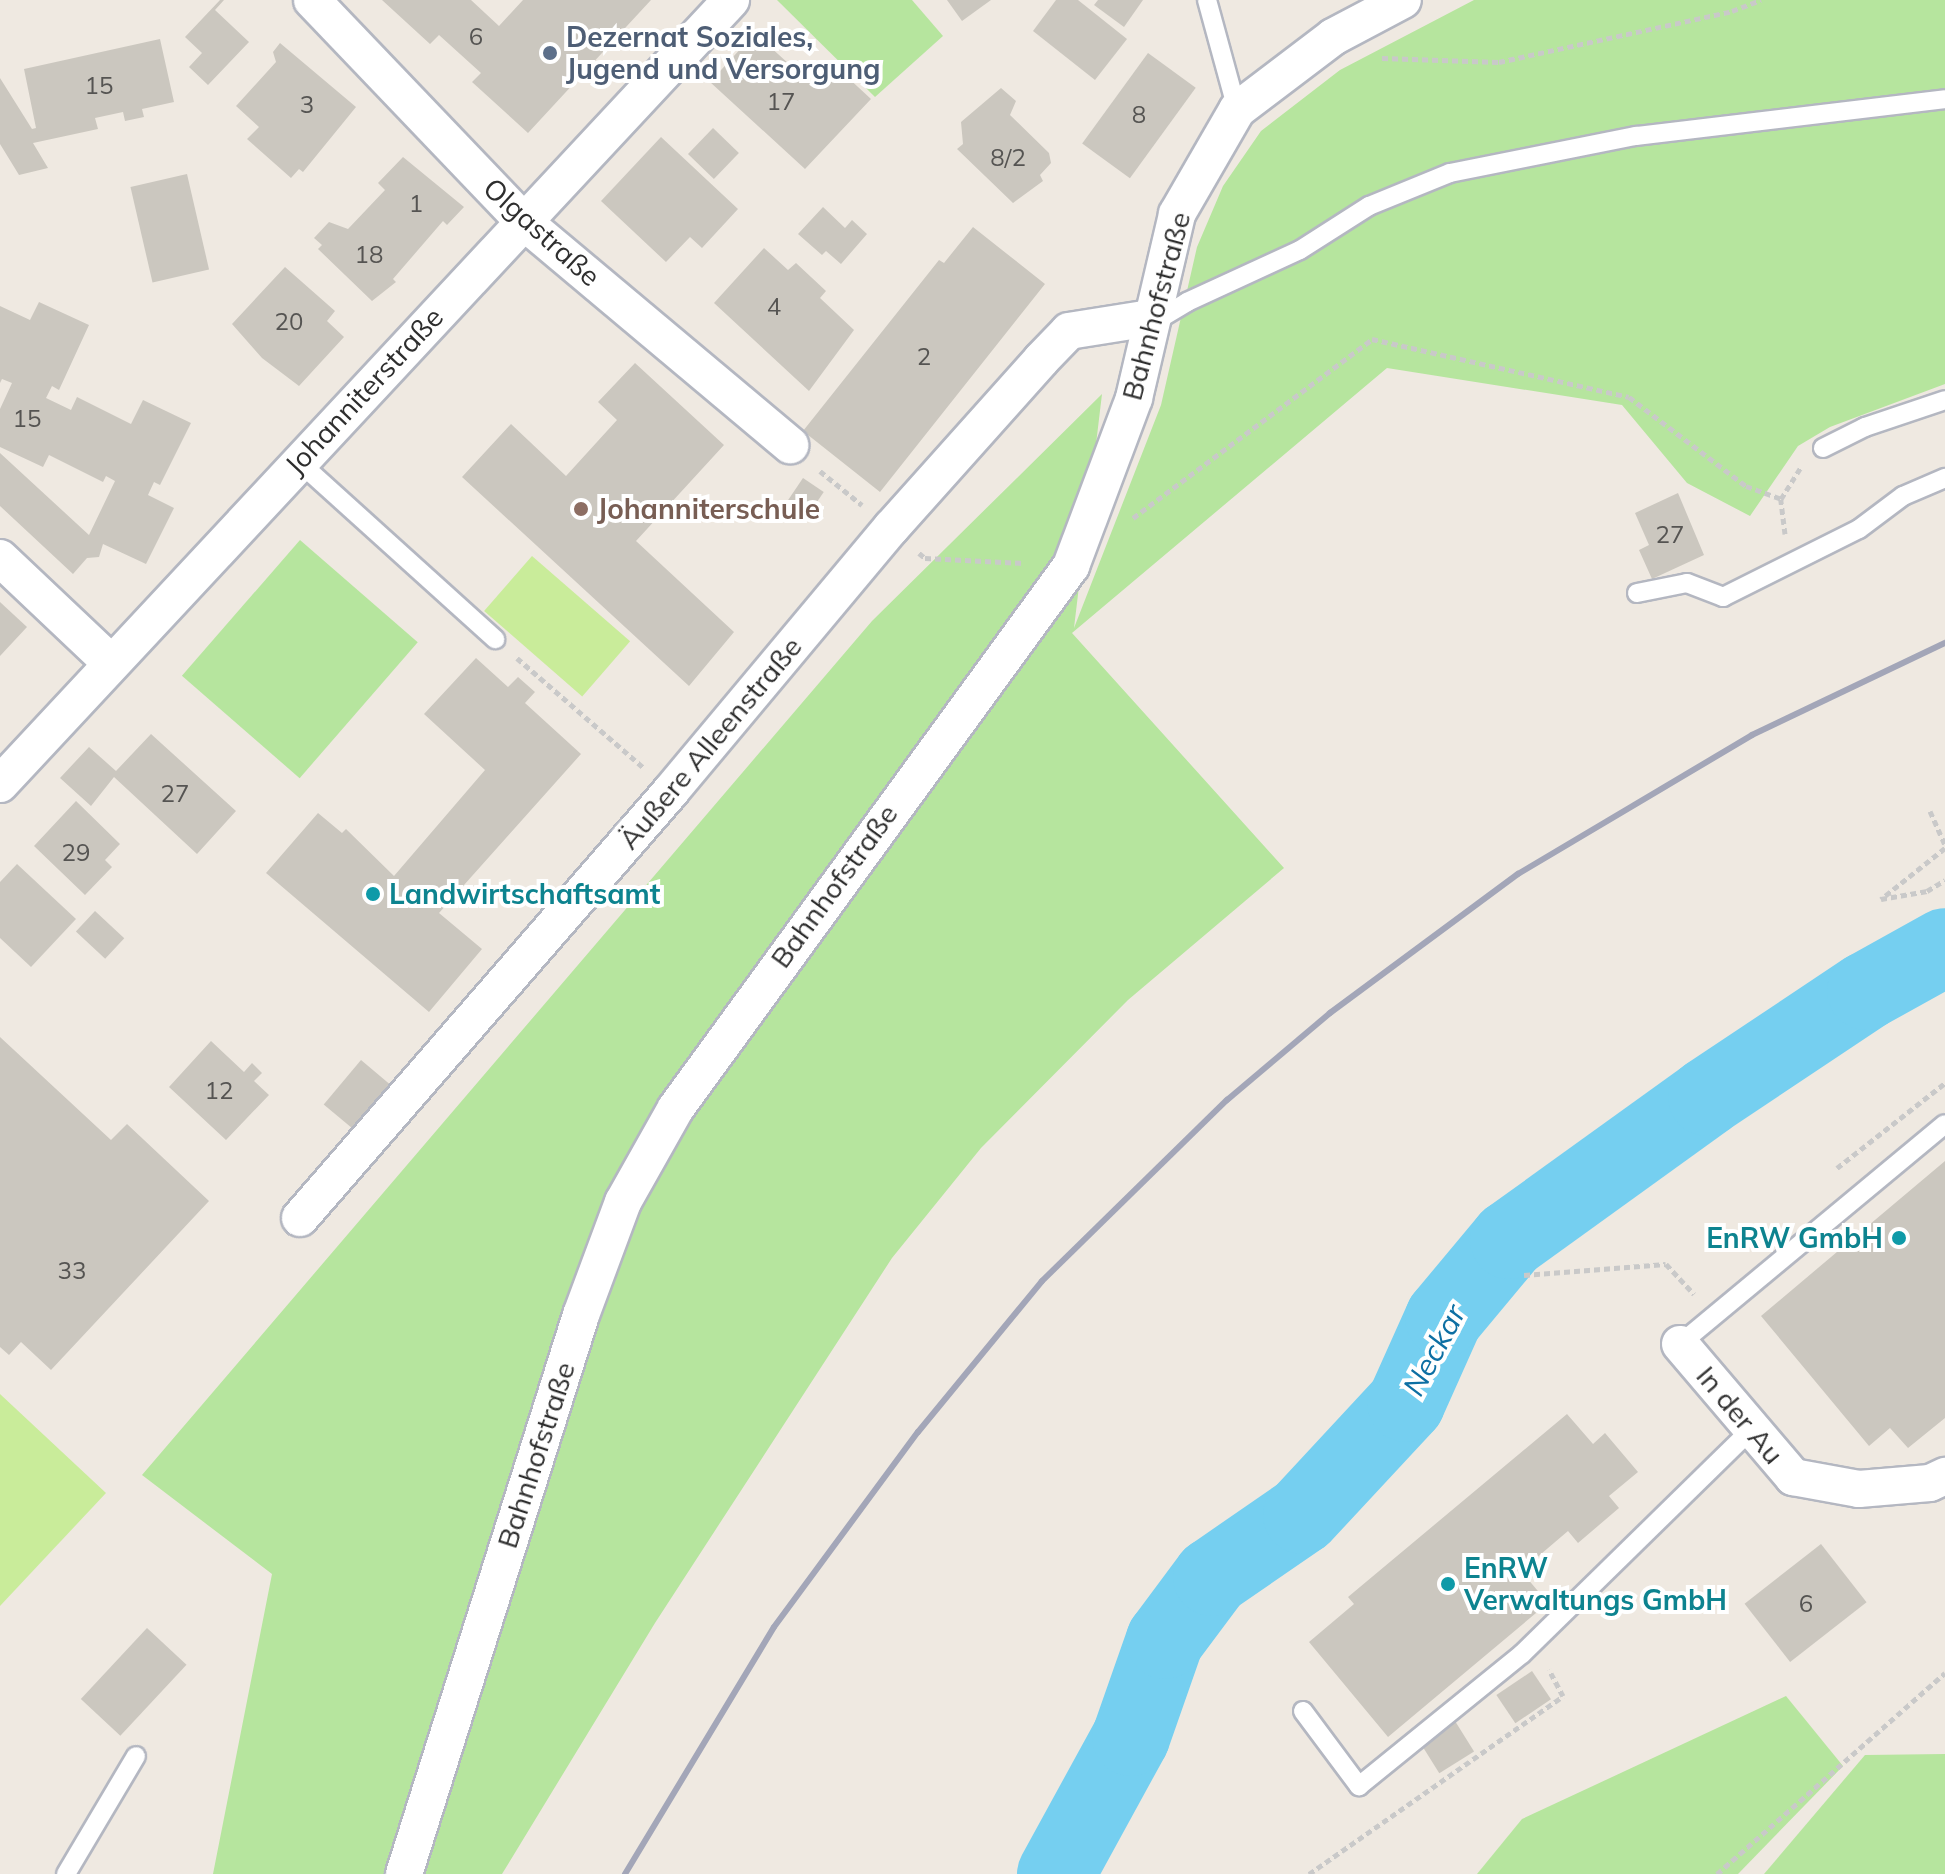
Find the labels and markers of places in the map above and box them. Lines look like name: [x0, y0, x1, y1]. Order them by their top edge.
place label: Dezernat Soziales, Jugend und Versorgung: [566, 20, 881, 86]
marker: Dezernat Soziales, Jugend und Versorgung: [541, 44, 559, 62]
place label: Johanniterschule: [597, 492, 820, 526]
marker: Johanniterschule: [572, 500, 590, 518]
place label: Landwirtschaftsamt: [389, 877, 660, 911]
marker: Landwirtschaftsamt: [364, 885, 382, 903]
place label: EnRW GmbH: [1706, 1221, 1883, 1255]
marker: EnRW GmbH: [1890, 1229, 1908, 1247]
place label: EnRW Verwaltungs GmbH: [1464, 1551, 1727, 1617]
marker: EnRW Verwaltungs GmbH: [1439, 1575, 1457, 1593]

